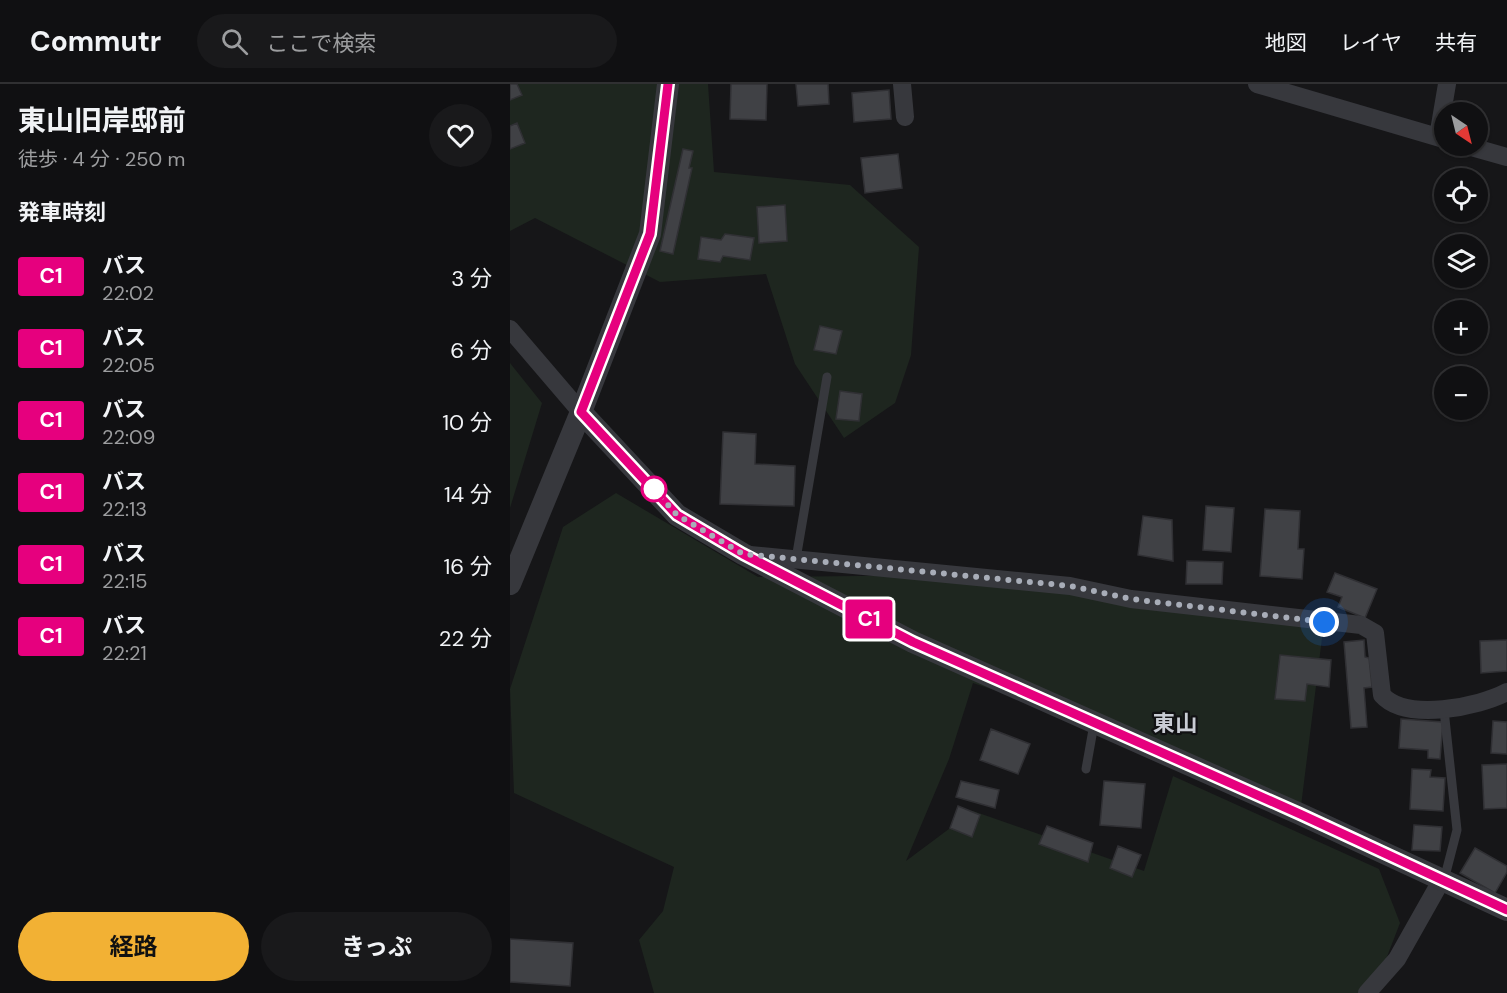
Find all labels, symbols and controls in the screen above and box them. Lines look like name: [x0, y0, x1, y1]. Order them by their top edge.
search box: [197, 14, 617, 68]
text: Commutr: [30, 23, 161, 60]
icon: search: [218, 25, 251, 58]
text: ここで検索: [266, 29, 376, 58]
text: 地図: [1265, 29, 1307, 57]
text: レイヤ: [1340, 29, 1402, 57]
text: 共有: [1435, 29, 1477, 57]
text: 東山旧岸邸前: [18, 102, 186, 139]
north arrow: [1434, 102, 1488, 156]
map controls: [1434, 102, 1488, 420]
button: heart: [429, 104, 492, 167]
text: 徒歩 · 4 分 · 250 m: [18, 146, 185, 172]
button: locate: [1434, 168, 1488, 222]
text: 発車時刻: [18, 198, 106, 227]
button: layers: [1434, 234, 1488, 288]
text: バス: [102, 251, 146, 280]
text: C1: [39, 262, 63, 290]
text: 3 分: [451, 264, 492, 293]
text: 22:02: [102, 280, 154, 306]
button: +: [1434, 300, 1488, 354]
text: バス: [102, 323, 146, 352]
text: C1: [39, 334, 63, 362]
text: 6 分: [450, 336, 492, 365]
text: 22:05: [102, 352, 155, 378]
button: −: [1434, 366, 1488, 420]
text: バス: [102, 395, 146, 424]
text: C1: [39, 406, 63, 434]
text: 10 分: [442, 408, 492, 437]
text: 22:09: [102, 424, 155, 450]
text: バス: [102, 467, 146, 496]
unlabelled marker: [641, 476, 667, 502]
text: C1: [39, 478, 63, 506]
text: 14 分: [444, 480, 492, 509]
text: 22:13: [102, 496, 147, 522]
text: バス: [102, 539, 146, 568]
text: C1: [39, 550, 63, 578]
text: 16 分: [443, 552, 492, 581]
text: 22:15: [102, 568, 148, 594]
line badge: C1: [842, 600, 896, 638]
text: C1: [857, 605, 881, 633]
your location: [1309, 607, 1339, 637]
text: バス: [102, 611, 146, 640]
text: C1: [39, 622, 63, 650]
text: 22 分: [439, 624, 492, 653]
text: 22:21: [102, 640, 147, 666]
district label: 東山: [1153, 709, 1197, 738]
button: 経路: [18, 912, 249, 981]
button: きっぷ: [261, 912, 492, 981]

